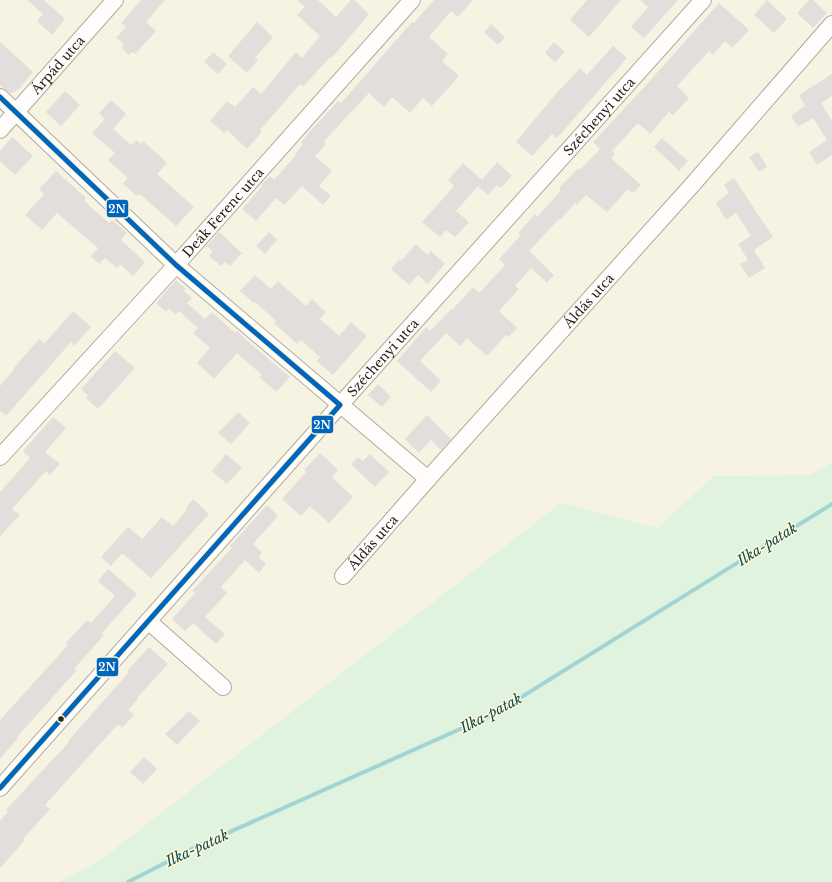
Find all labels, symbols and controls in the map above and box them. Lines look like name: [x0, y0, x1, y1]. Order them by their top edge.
street label: Árpád utca: [27, 32, 89, 99]
street label: Széchenyi utca: [560, 73, 639, 159]
street label: Deák Ferenc utca: [179, 164, 268, 261]
line badge: 2N: [106, 199, 129, 218]
text: 2N: [108, 202, 126, 216]
street label: Áldás utca: [559, 269, 618, 332]
street label: Széchenyi utca: [344, 315, 423, 400]
line badge: 2N: [311, 415, 334, 434]
text: 2N: [313, 418, 331, 432]
street label: Áldás utca: [344, 511, 402, 574]
water label: Ilka-patak: [733, 518, 800, 570]
line badge: 2N: [96, 657, 119, 677]
text: 2N: [98, 660, 116, 674]
water label: Ilka-patak: [456, 689, 525, 737]
unlabelled marker: [56, 714, 66, 724]
water label: Ilka-patak: [162, 826, 231, 871]

